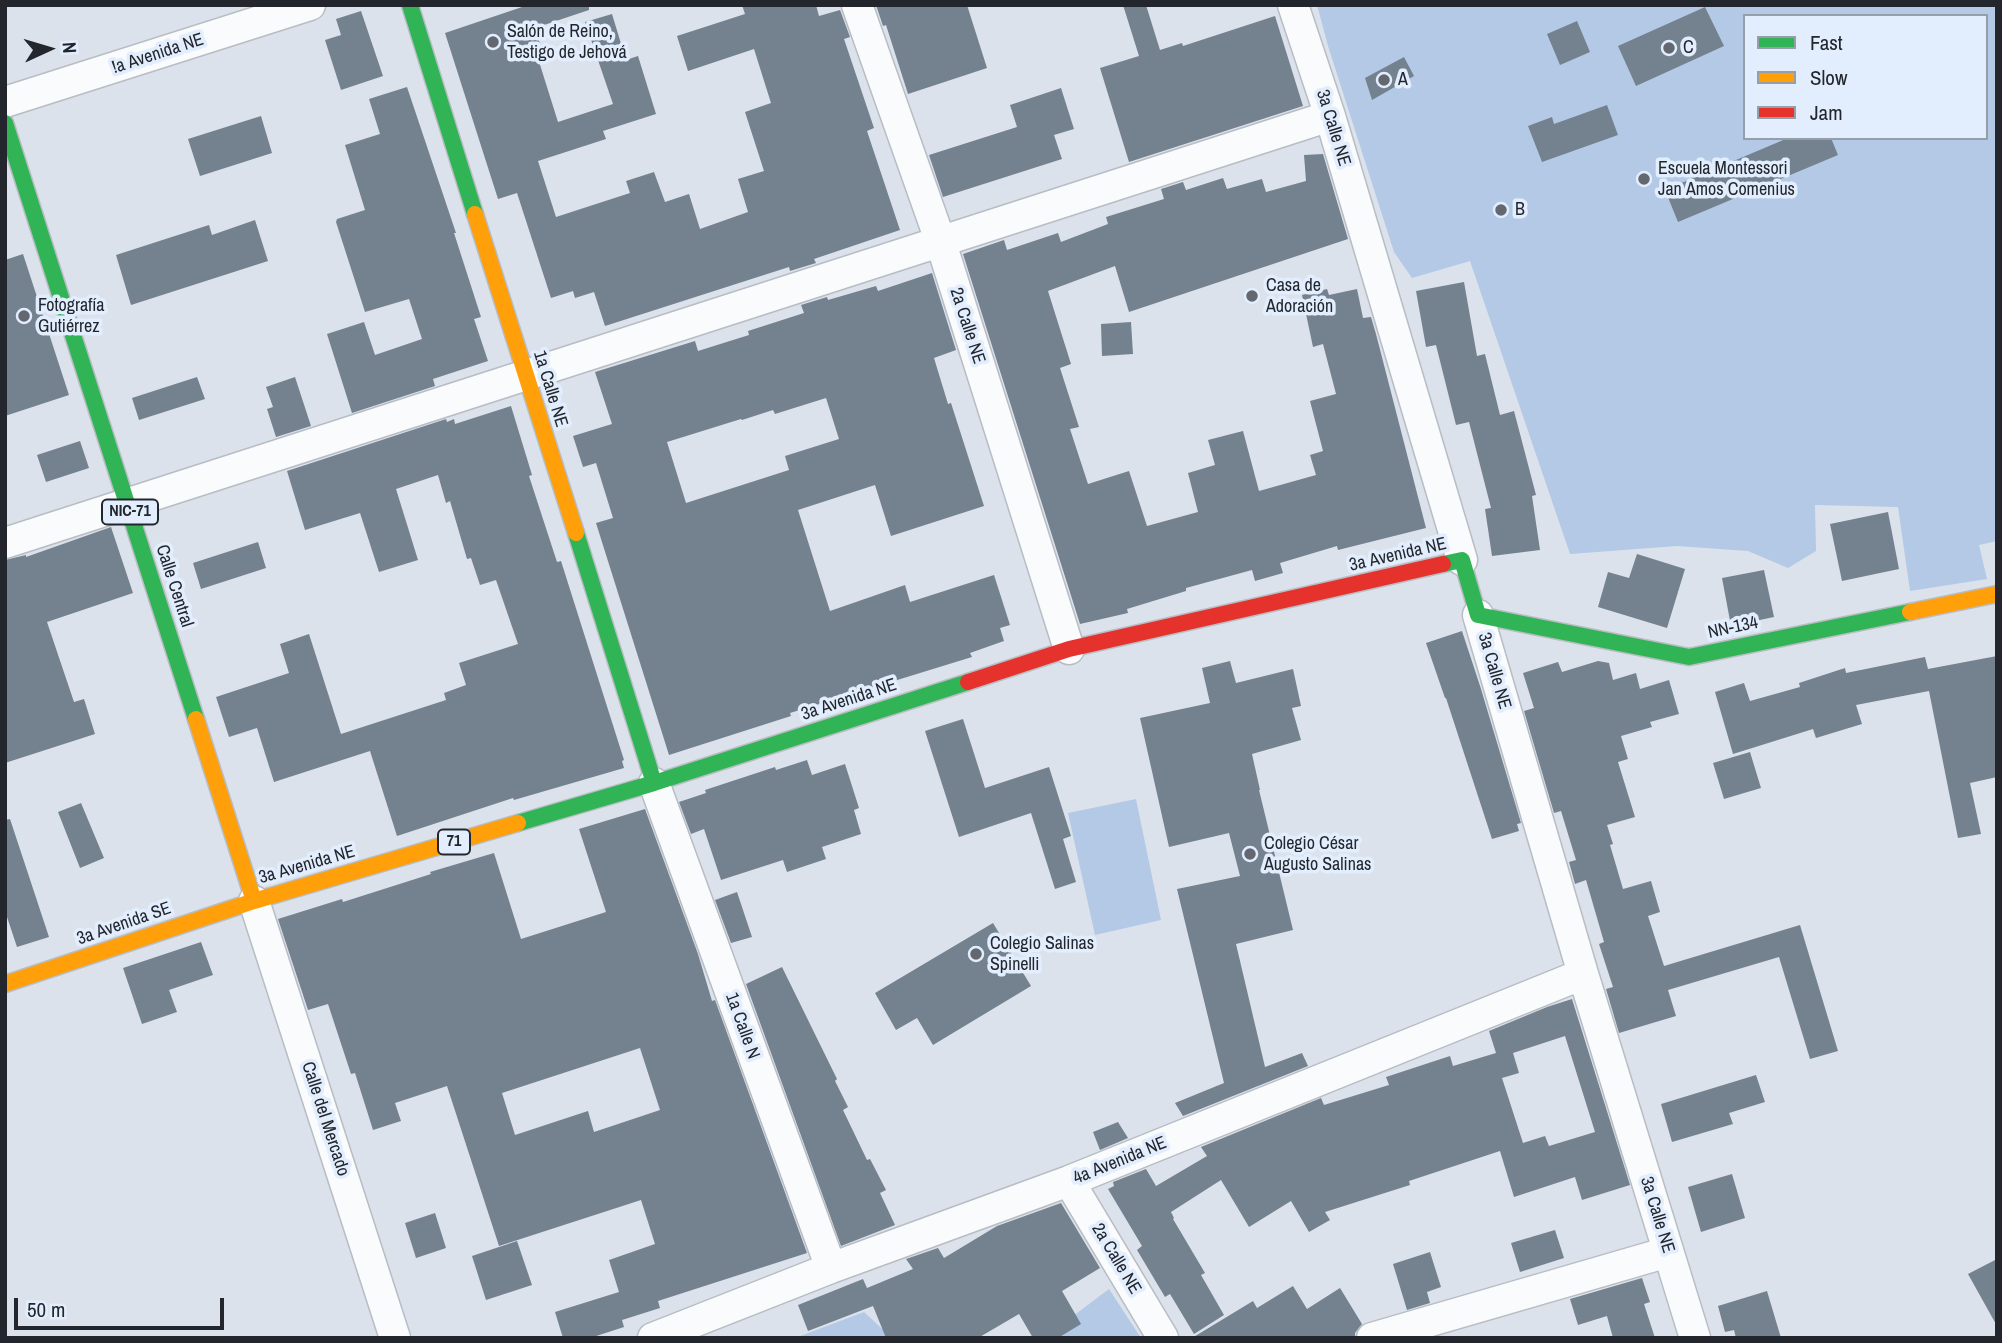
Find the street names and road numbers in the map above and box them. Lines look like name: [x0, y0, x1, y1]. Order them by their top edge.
street label: !a Avenida NE: [110, 29, 206, 79]
street label: 3a Calle NE: [1311, 87, 1355, 169]
street label: 2a Calle NE: [945, 285, 989, 367]
street label: 1a Calle NE: [528, 348, 572, 430]
road number: NIC-71: [102, 499, 158, 524]
street label: 3a Avenida NE: [1347, 533, 1449, 577]
street label: Calle Central: [151, 542, 197, 630]
street label: NN-134: [1706, 612, 1760, 644]
street label: 3a Calle NE: [1473, 630, 1515, 712]
street label: 3a Avenida NE: [799, 674, 899, 726]
road number: 71: [438, 830, 470, 855]
street label: 3a Avenida NE: [256, 841, 358, 889]
street label: 3a Avenida SE: [74, 898, 174, 950]
street label: 1a Calle N: [720, 990, 764, 1062]
street label: Calle del Mercado: [296, 1059, 354, 1179]
street label: 4a Avenida NE: [1070, 1132, 1170, 1190]
street label: 3a Calle NE: [1635, 1174, 1679, 1256]
street label: 2a Calle NE: [1086, 1220, 1146, 1298]

